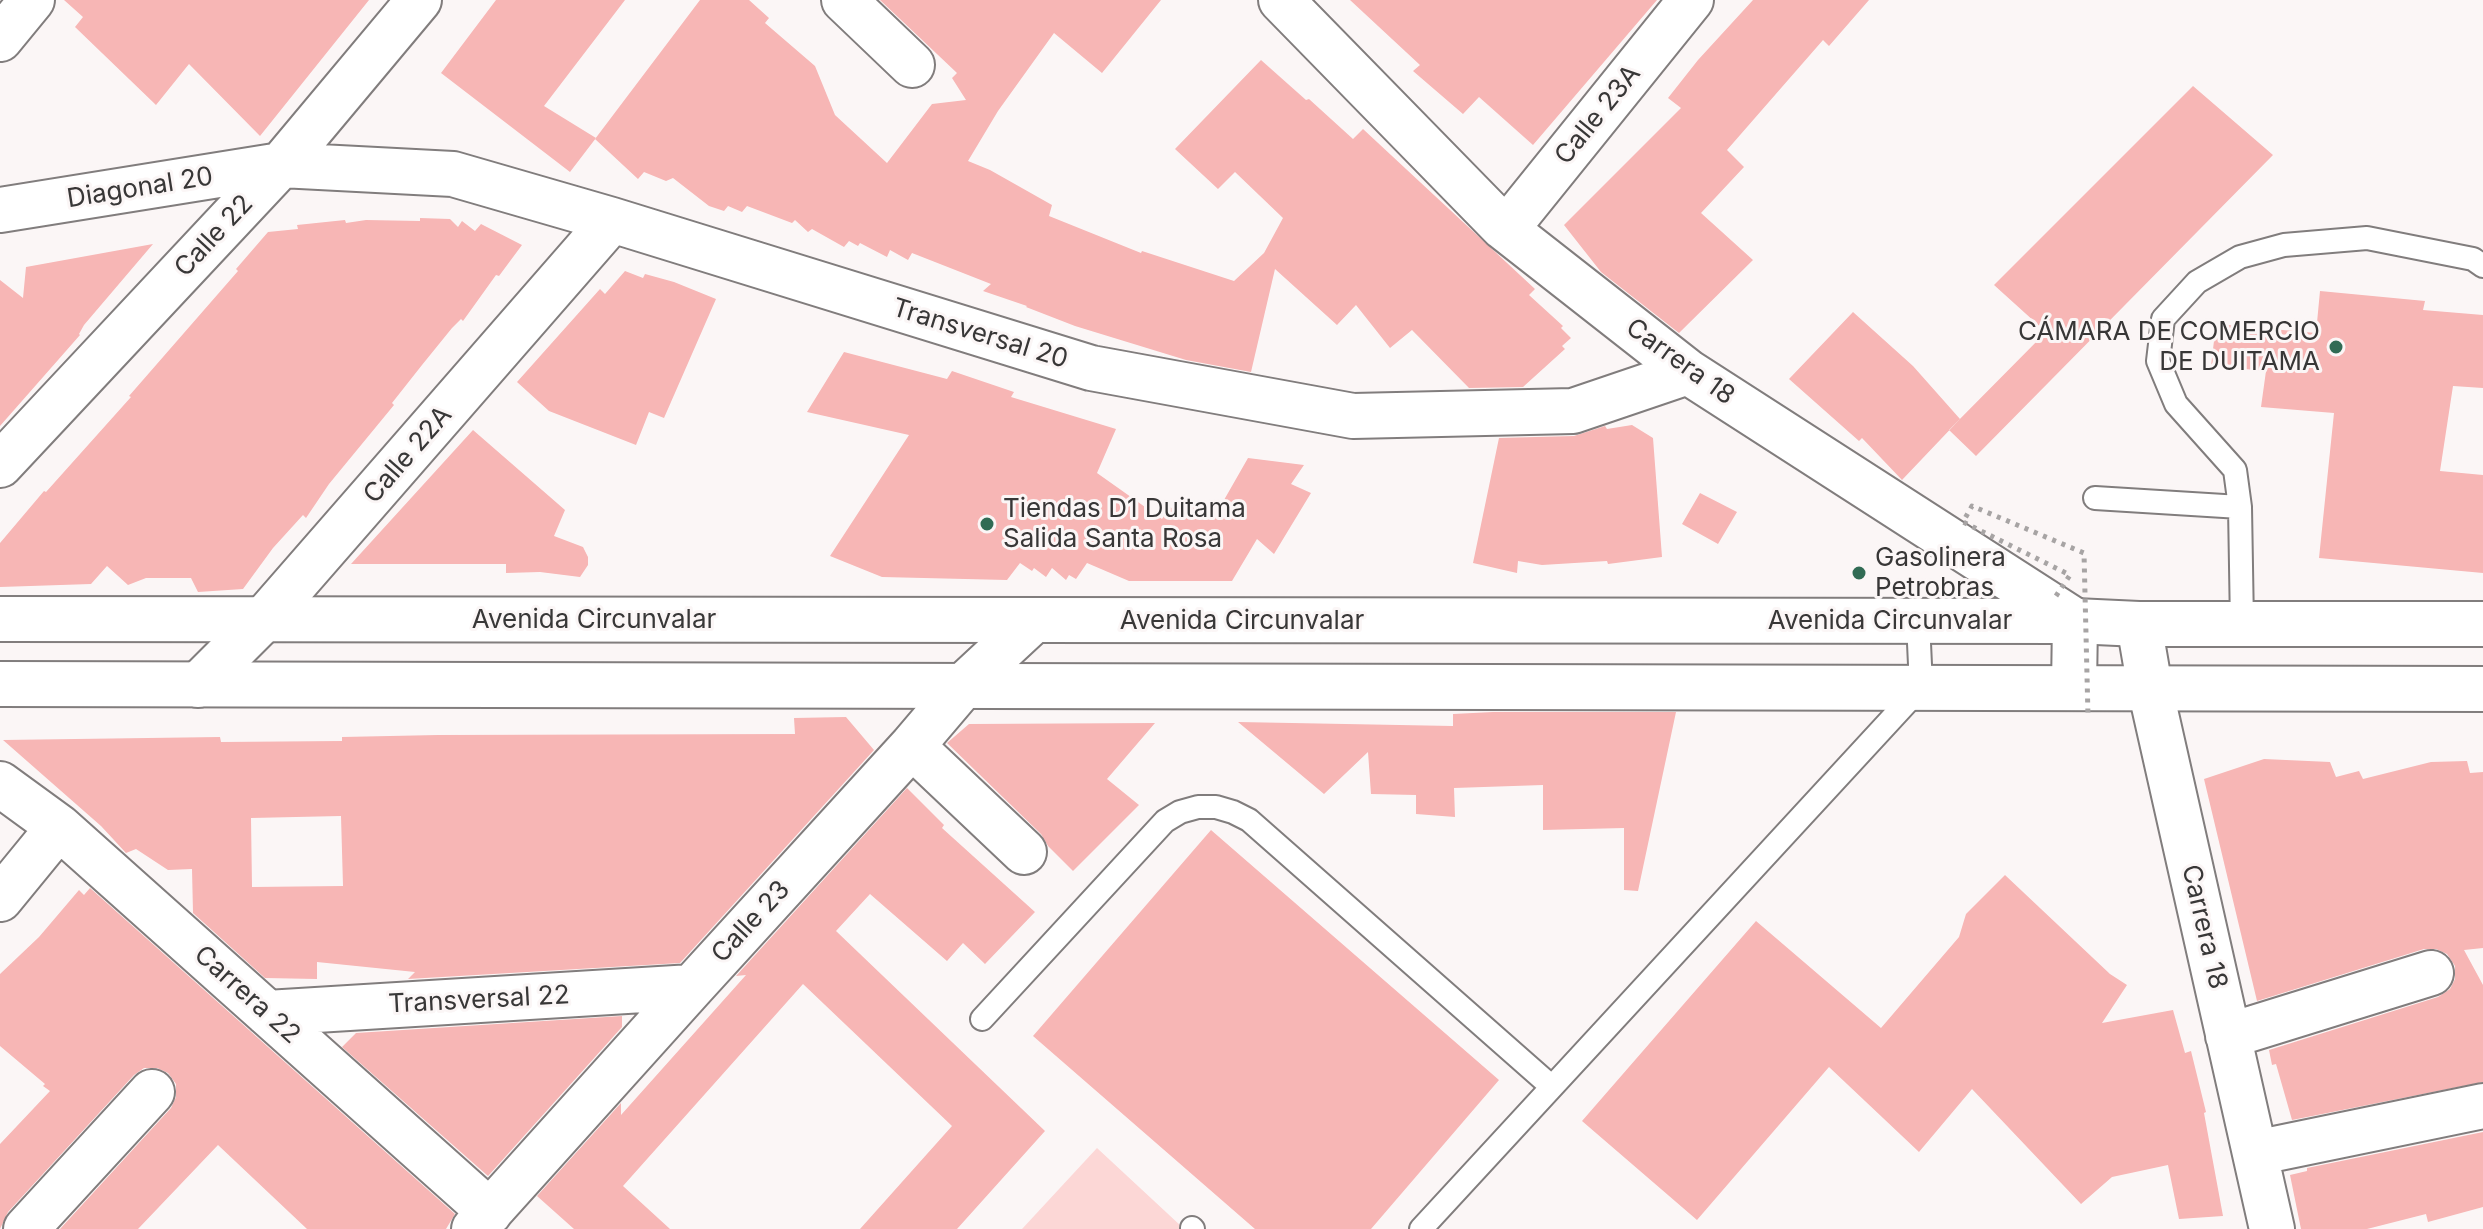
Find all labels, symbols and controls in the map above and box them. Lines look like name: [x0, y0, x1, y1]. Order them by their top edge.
street label: Calle 23A: [1549, 59, 1647, 171]
street label: Diagonal 20: [65, 161, 215, 215]
street label: Calle 22: [168, 189, 260, 283]
street label: Transversal 20: [888, 292, 1072, 376]
street label: Carrera 18: [1620, 312, 1740, 412]
place label: CÁMARA DE COMERCIO DE DUITAMA: [2018, 316, 2320, 378]
marker: CÁMARA DE COMERCIO DE DUITAMA: [2327, 338, 2345, 356]
street label: Calle 22A: [357, 400, 459, 510]
place label: Tiendas D1 Duitama Salida Santa Rosa: [1003, 493, 1246, 554]
marker: Tiendas D1 Duitama Salida Santa Rosa: [978, 515, 996, 533]
place label: Gasolinera Petrobras: [1875, 542, 2006, 604]
marker: Gasolinera Petrobras: [1850, 564, 1868, 582]
street label: Avenida Circunvalar: [472, 604, 716, 636]
street label: Avenida Circunvalar: [1120, 605, 1364, 637]
street label: Avenida Circunvalar: [1768, 605, 2012, 637]
street label: Carrera 18: [2175, 862, 2233, 992]
street label: Calle 23: [705, 875, 797, 969]
street label: Carrera 22: [188, 939, 306, 1051]
street label: Transversal 22: [388, 980, 570, 1020]

